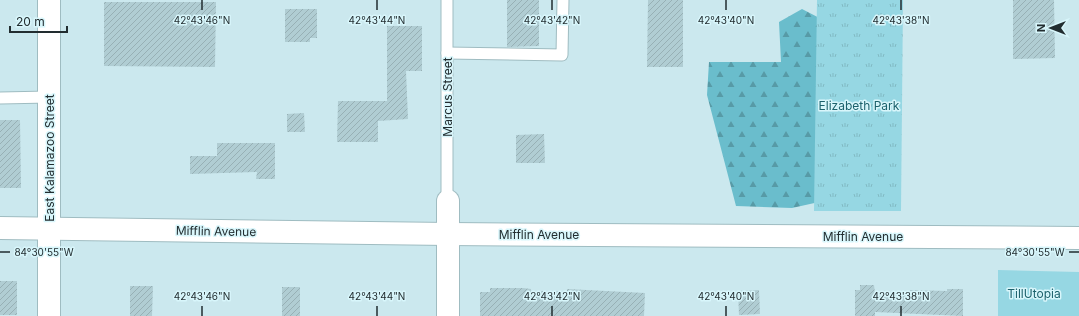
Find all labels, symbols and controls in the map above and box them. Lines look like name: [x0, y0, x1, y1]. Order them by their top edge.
scale bar: [10, 8, 67, 34]
north arrow: [1031, 8, 1071, 48]
text: 20 m: [16, 14, 45, 29]
text: 42°43'46"N: [174, 14, 230, 26]
text: 42°43'44"N: [349, 14, 405, 26]
text: 42°43'42"N: [524, 14, 580, 26]
text: 42°43'40"N: [698, 14, 754, 26]
text: 42°43'38"N: [873, 14, 929, 26]
text: N: [1034, 24, 1048, 32]
street label: Marcus Street: [440, 57, 455, 137]
street label: East Kalamazoo Street: [42, 94, 57, 222]
park label: Elizabeth Park: [819, 98, 900, 113]
street label: Mifflin Avenue: [176, 223, 256, 239]
street label: Mifflin Avenue: [499, 227, 579, 242]
street label: Mifflin Avenue: [823, 229, 903, 244]
text: 84°30'55"W: [14, 246, 74, 258]
text: 84°30'55"W: [1005, 246, 1065, 258]
park label: TillUtopia: [1007, 286, 1061, 301]
text: 42°43'46"N: [174, 290, 230, 302]
text: 42°43'44"N: [349, 290, 405, 302]
text: 42°43'42"N: [524, 290, 580, 302]
text: 42°43'40"N: [698, 290, 754, 302]
text: 42°43'38"N: [873, 290, 929, 302]

